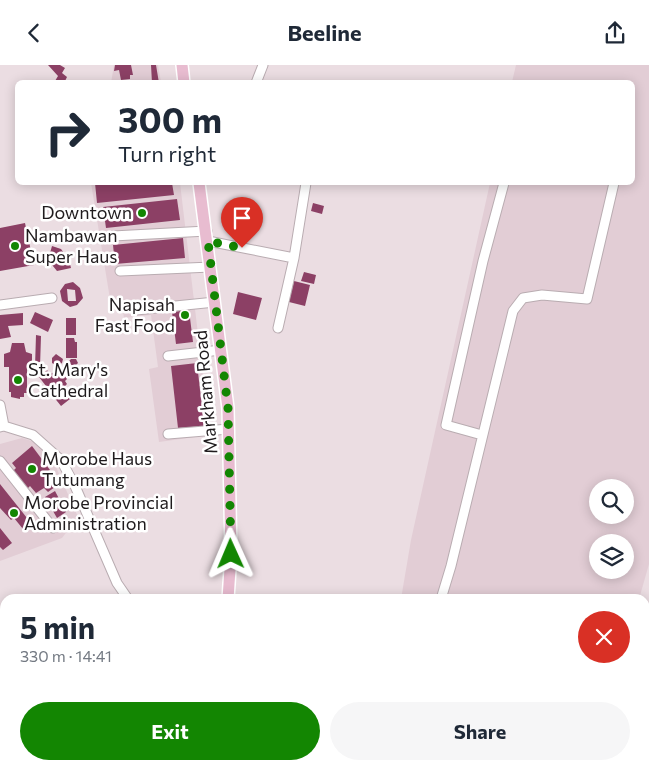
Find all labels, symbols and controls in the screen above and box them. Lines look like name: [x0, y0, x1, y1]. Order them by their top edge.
icon: back: [20, 19, 48, 47]
text: Beeline: [287, 19, 362, 46]
icon: share: [601, 19, 629, 47]
text: 300 m: [118, 97, 222, 140]
icon: right: [35, 100, 100, 165]
text: Turn right: [118, 140, 216, 167]
pin: [221, 197, 263, 248]
place label: Downtown: [41, 201, 132, 223]
icon: arrive: [228, 204, 256, 232]
marker: Downtown: [136, 207, 148, 219]
place label: Nambawan Super Haus: [25, 224, 118, 267]
marker: Nambawan Super Haus: [9, 240, 21, 252]
place label: Napisah Fast Food: [95, 293, 175, 336]
marker: Napisah Fast Food: [179, 309, 191, 321]
street label: Markham Road: [189, 329, 221, 455]
place label: St. Mary's Cathedral: [28, 358, 108, 401]
marker: St. Mary's Cathedral: [12, 374, 24, 386]
place label: Morobe Haus Tutumang: [42, 447, 152, 490]
marker: Morobe Haus Tutumang: [26, 463, 38, 475]
map controls: [589, 479, 634, 579]
button: search: [589, 479, 634, 524]
place label: Morobe Provincial Administration: [24, 491, 173, 534]
marker: Morobe Provincial Administration: [8, 507, 20, 519]
position arrow: [204, 527, 256, 579]
button: layers: [589, 534, 634, 579]
text: 5 min: [20, 608, 95, 645]
button: close: [578, 611, 630, 663]
text: 330 m · 14:41: [20, 646, 112, 665]
button: Exit: [20, 702, 320, 760]
button: Share: [330, 702, 630, 760]

